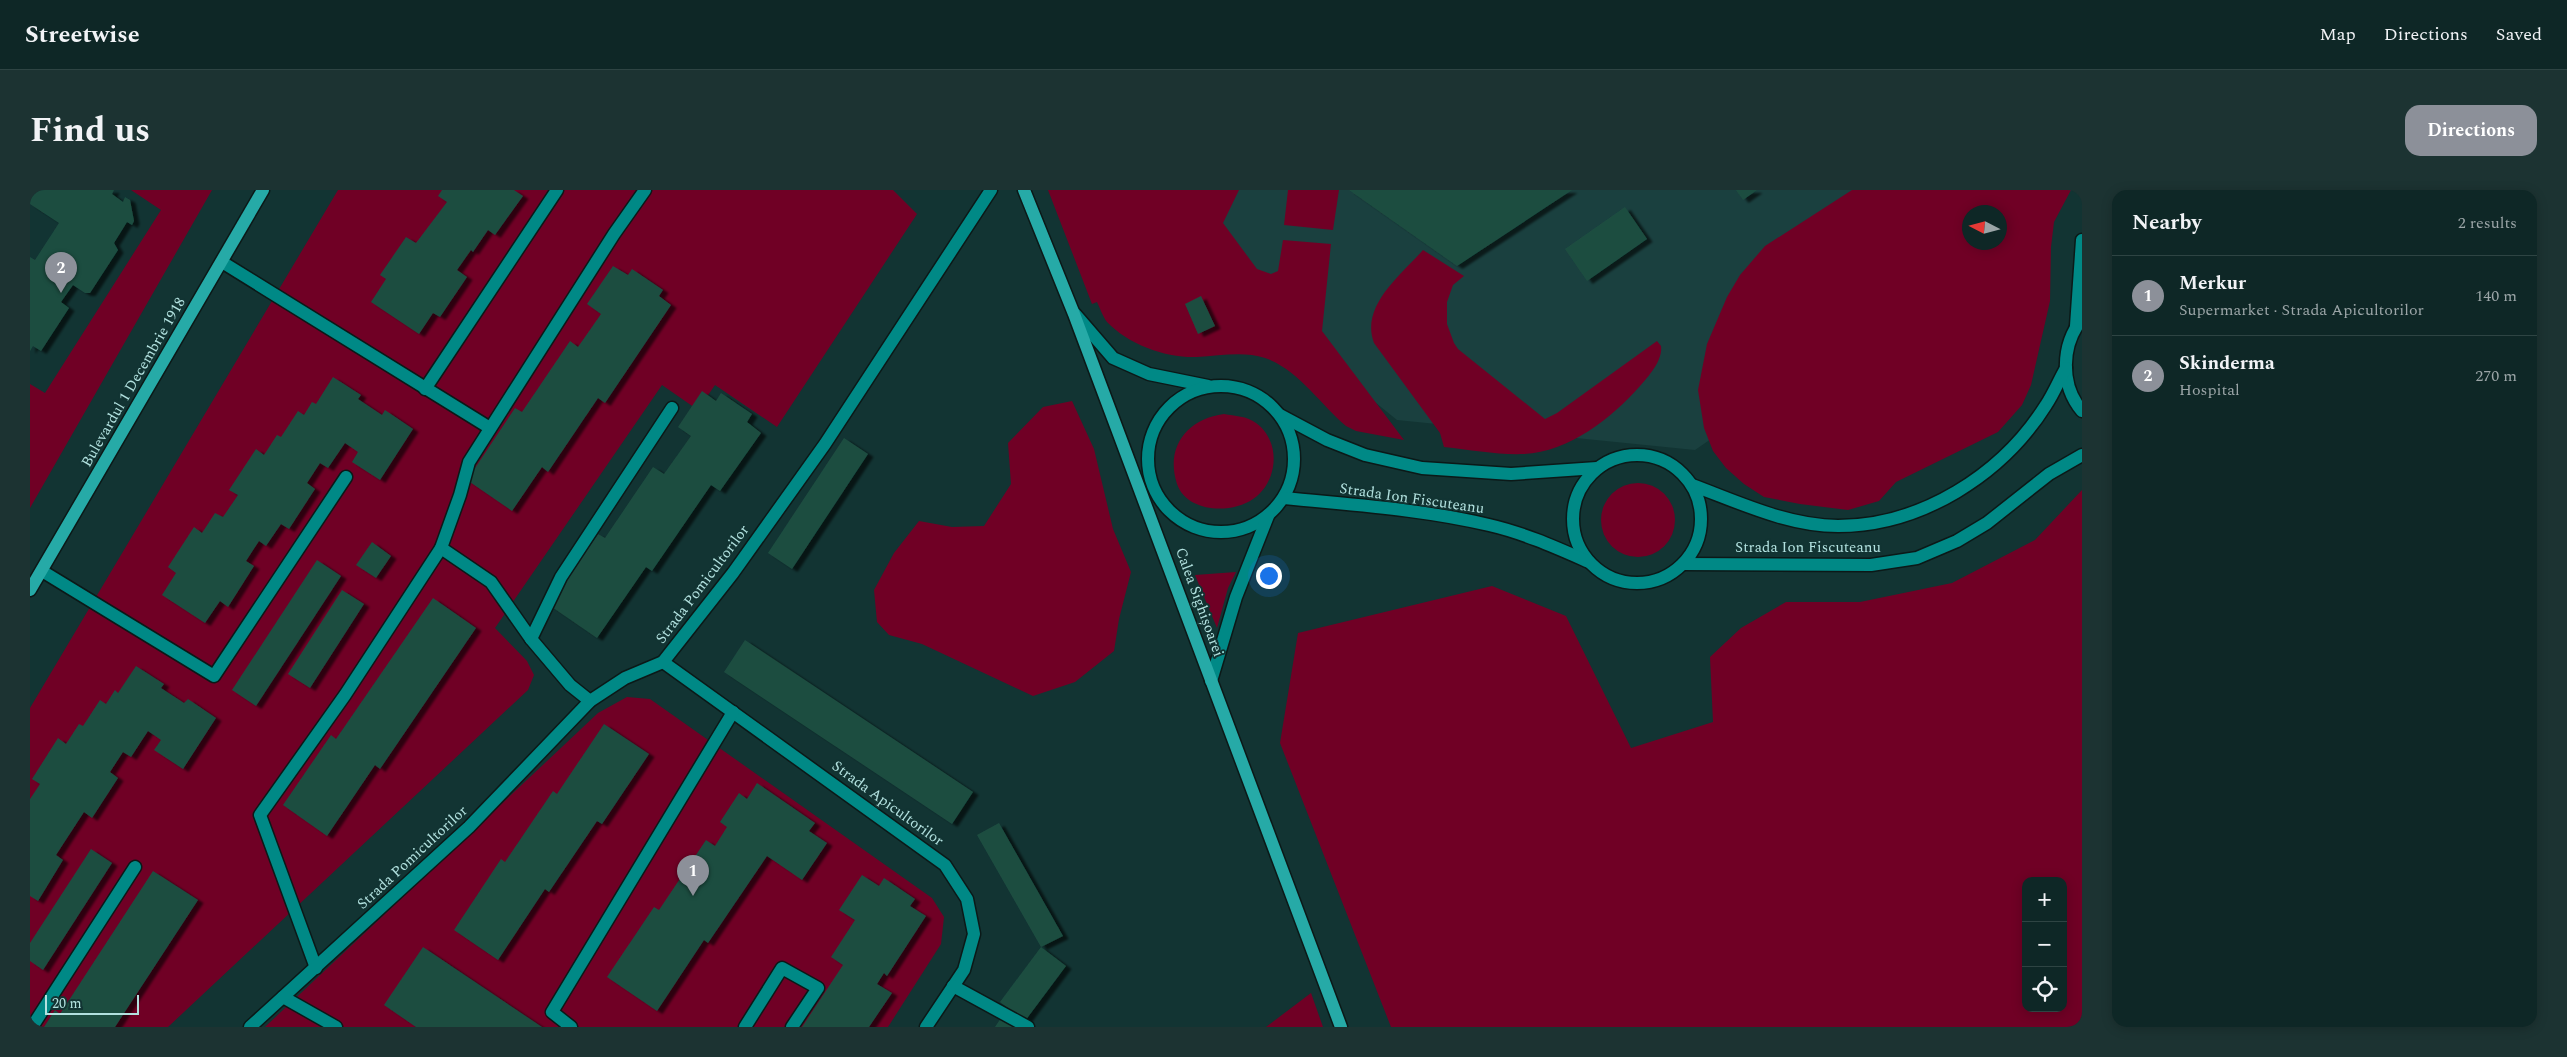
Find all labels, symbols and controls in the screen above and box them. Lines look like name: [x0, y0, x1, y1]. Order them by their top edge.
text: Streetwise: [25, 17, 140, 53]
text: Map: [2320, 21, 2356, 48]
text: Directions: [2384, 21, 2468, 48]
text: Saved: [2496, 21, 2542, 48]
text: Find us: [30, 104, 150, 157]
button: Directions: [2405, 105, 2537, 156]
north arrow: [1962, 205, 2007, 250]
text: Nearby: [2132, 207, 2202, 239]
text: 2 results: [2458, 211, 2517, 235]
pin: 2: [45, 252, 77, 293]
text: Merkur: [2179, 269, 2246, 298]
text: 1: [2144, 284, 2152, 308]
text: 140 m: [2475, 284, 2517, 308]
street label: Bulevardul 1 Decembrie 1918: [75, 293, 192, 471]
text: Supermarket · Strada Apicultorilor: [2179, 298, 2424, 322]
text: Skinderma: [2179, 349, 2275, 378]
text: 2: [2144, 364, 2152, 388]
text: 270 m: [2475, 364, 2517, 388]
text: Hospital: [2179, 378, 2240, 402]
street label: Strada Ion Fiscuteanu: [1338, 477, 1486, 520]
street label: Strada Pomicultorilor: [650, 520, 755, 649]
street label: Strada Ion Fiscuteanu: [1735, 536, 1881, 559]
street label: Calea Sighișoarei: [1169, 544, 1230, 660]
your location: [1256, 563, 1282, 589]
street label: Strada Apicultorilor: [827, 755, 948, 852]
street label: Strada Pomicultorilor: [352, 800, 473, 915]
pin: 1: [677, 855, 709, 896]
map controls: [2022, 877, 2067, 1012]
button: +: [2022, 877, 2067, 922]
button: −: [2022, 922, 2067, 967]
button: locate: [2022, 967, 2067, 1012]
scale bar: [45, 992, 139, 1015]
text: 20 m: [52, 993, 82, 1014]

